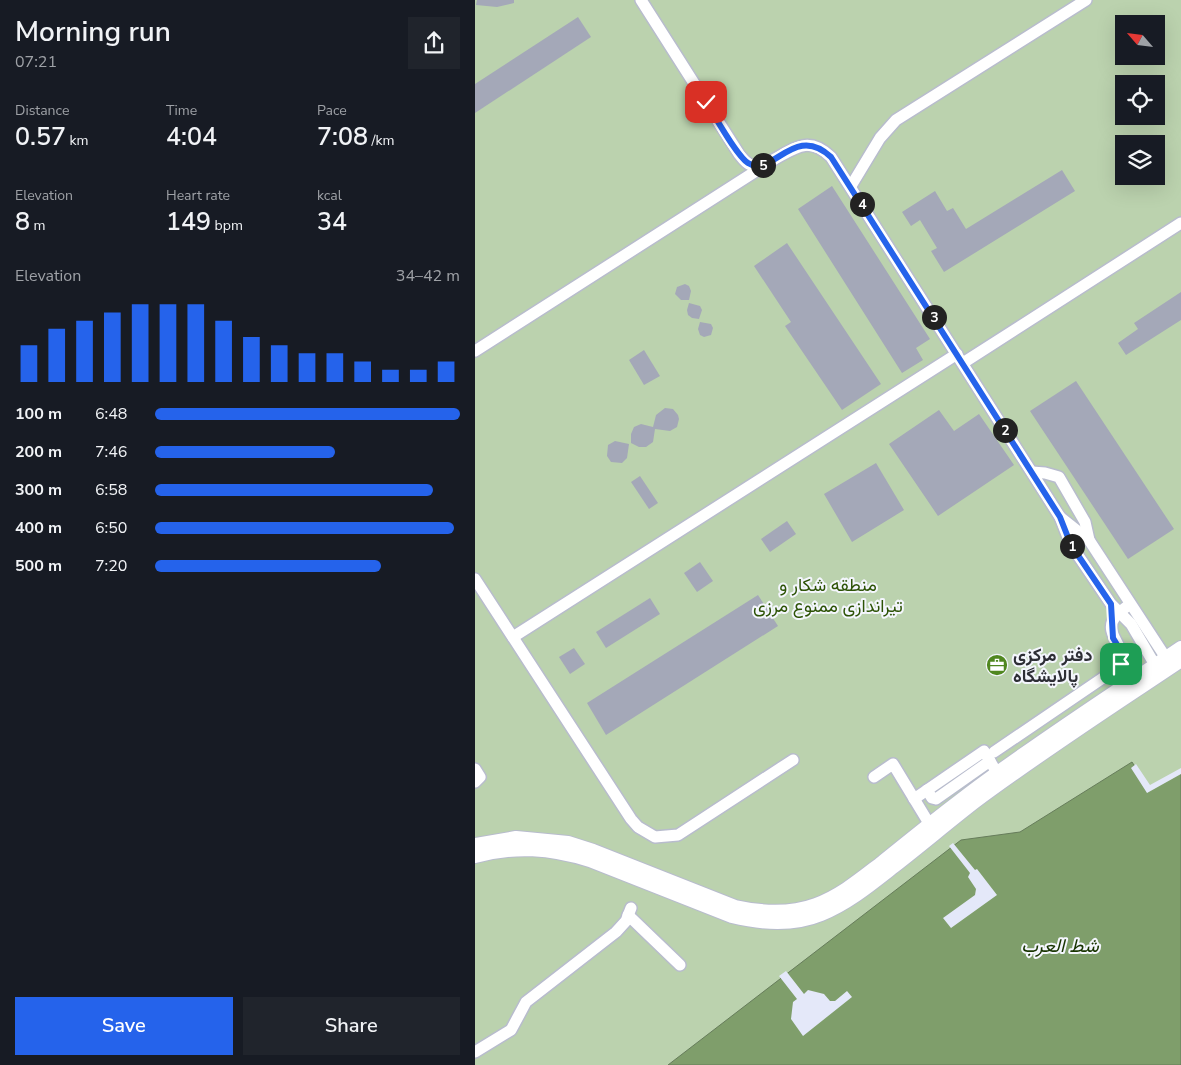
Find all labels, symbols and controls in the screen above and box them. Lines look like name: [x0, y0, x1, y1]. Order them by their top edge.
text: Morning run: [15, 13, 171, 51]
north arrow: [1115, 15, 1165, 65]
map controls: [1115, 15, 1165, 185]
button: share: [408, 17, 460, 69]
text: 07:21: [15, 51, 57, 73]
button: locate: [1115, 75, 1165, 125]
pin: [685, 81, 727, 123]
icon: check: [692, 88, 720, 116]
text: Distance: [15, 101, 69, 120]
text: Time: [166, 101, 197, 120]
text: Pace: [317, 101, 347, 120]
text: 0.57: [15, 120, 66, 154]
text: 4:04: [166, 120, 217, 154]
text: 7:08: [317, 120, 368, 154]
text: km: [66, 131, 89, 150]
text: /km: [368, 131, 394, 150]
button: layers: [1115, 135, 1165, 185]
pin: 5: [751, 152, 775, 178]
text: 5: [759, 156, 768, 175]
text: Elevation: [15, 186, 73, 205]
text: Heart rate: [166, 186, 230, 205]
text: kcal: [317, 186, 342, 205]
pin: 4: [849, 192, 875, 216]
text: 4: [858, 195, 867, 214]
text: 8: [15, 205, 30, 239]
text: 149: [166, 205, 211, 239]
text: 34: [317, 205, 347, 239]
text: m: [30, 216, 46, 235]
text: bpm: [211, 216, 243, 235]
text: Elevation: [15, 265, 81, 287]
text: 34–42 m: [396, 265, 460, 287]
pin: 3: [921, 304, 947, 330]
text: 3: [930, 308, 939, 327]
text: 100 m: [15, 403, 62, 425]
text: 6:48: [95, 403, 127, 425]
pin: 2: [993, 418, 1017, 442]
text: 2: [1001, 421, 1010, 440]
text: 200 m: [15, 441, 62, 463]
text: 7:46: [95, 441, 127, 463]
text: 300 m: [15, 479, 62, 501]
text: 6:58: [95, 479, 127, 501]
text: 400 m: [15, 517, 62, 539]
text: 6:50: [95, 517, 127, 539]
pin: 1: [1059, 534, 1085, 558]
text: 1: [1068, 537, 1077, 556]
text: 500 m: [15, 555, 62, 577]
text: 7:20: [95, 555, 127, 577]
park label: منطقه شکار و تیراندازی ممنوع مرزی: [753, 573, 903, 618]
place label: دفتر مرکزی پالایشگاه: [1013, 643, 1092, 688]
pin: [1100, 643, 1142, 685]
icon: arrive: [1107, 650, 1135, 678]
office icon: دفتر مرکزی پالایشگاه: [985, 653, 1009, 677]
water label: شط العرب: [1021, 933, 1100, 959]
button: Save: [15, 997, 233, 1055]
button: Share: [243, 997, 460, 1055]

